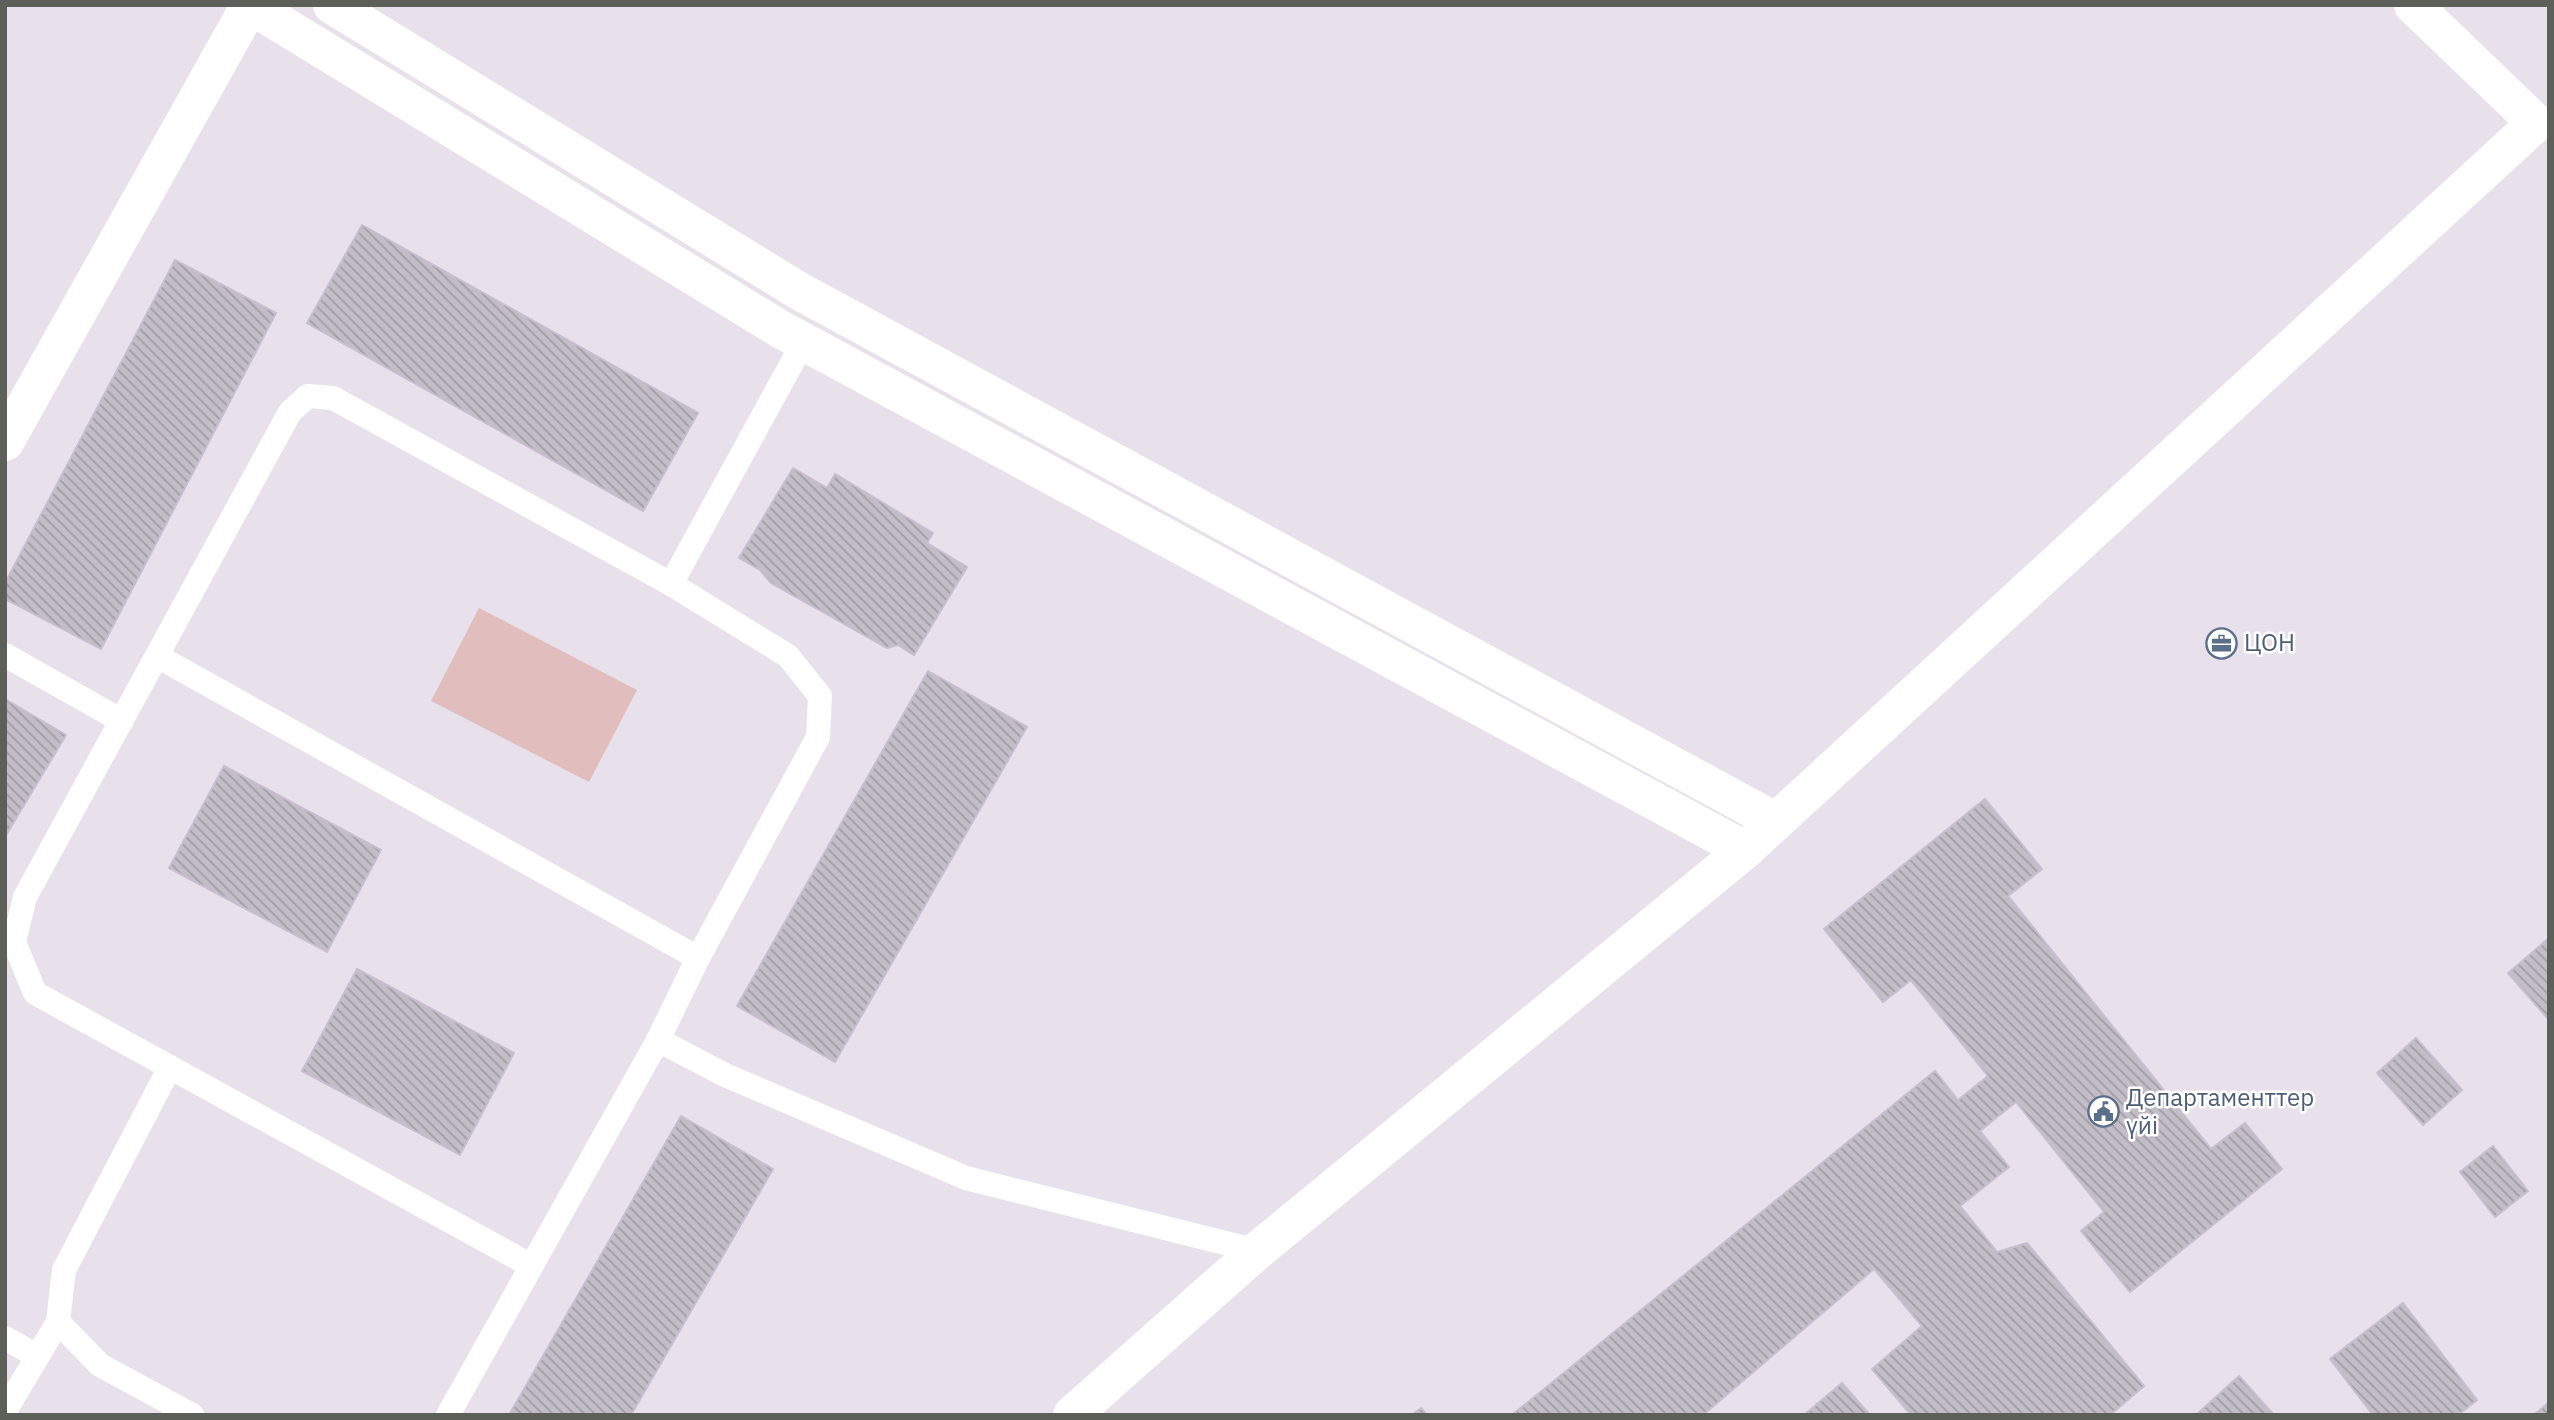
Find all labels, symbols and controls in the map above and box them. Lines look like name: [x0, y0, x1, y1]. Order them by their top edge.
office icon: ЦОН: [2204, 626, 2238, 660]
place label: ЦОН: [2244, 626, 2295, 658]
place label: Департаменттер үйі: [2126, 1081, 2314, 1141]
public building icon: Департаменттер үйі: [2086, 1095, 2120, 1129]

